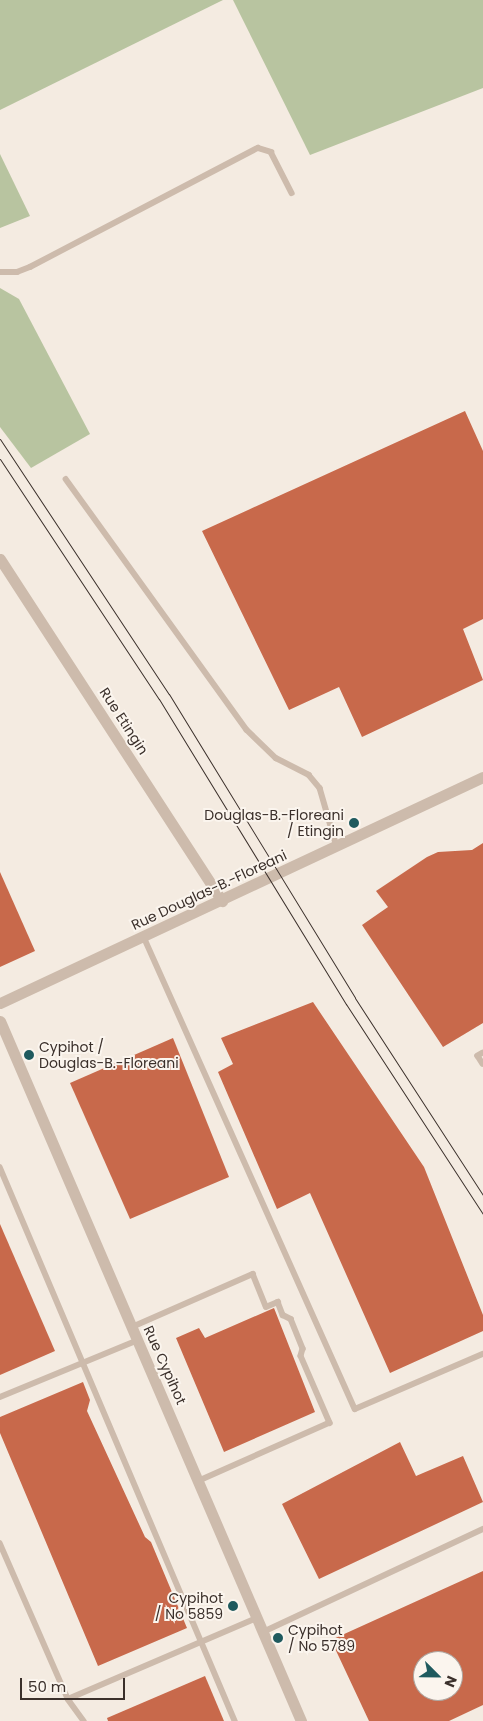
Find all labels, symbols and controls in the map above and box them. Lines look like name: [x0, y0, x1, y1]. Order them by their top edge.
street label: Rue Etingin: [96, 684, 152, 758]
place label: Douglas-B.-Floreani / Etingin: [204, 807, 344, 840]
marker: Douglas-B.-Floreani / Etingin: [348, 817, 360, 829]
street label: Rue Douglas-B.-Floreani: [129, 847, 289, 933]
place label: Cypihot / Douglas-B.-Floreani: [39, 1039, 179, 1072]
marker: Cypihot / Douglas-B.-Floreani: [23, 1049, 35, 1061]
street label: Rue Cypihot: [140, 1323, 190, 1407]
place label: Cypihot / No 5859: [155, 1590, 223, 1622]
marker: Cypihot / No 5859: [227, 1600, 239, 1612]
place label: Cypihot / No 5789: [288, 1622, 355, 1654]
marker: Cypihot / No 5789: [272, 1632, 284, 1644]
north arrow: [413, 1651, 463, 1701]
scale bar: [22, 1668, 128, 1700]
text: N: [440, 1673, 462, 1690]
text: 50 m: [28, 1676, 66, 1697]

